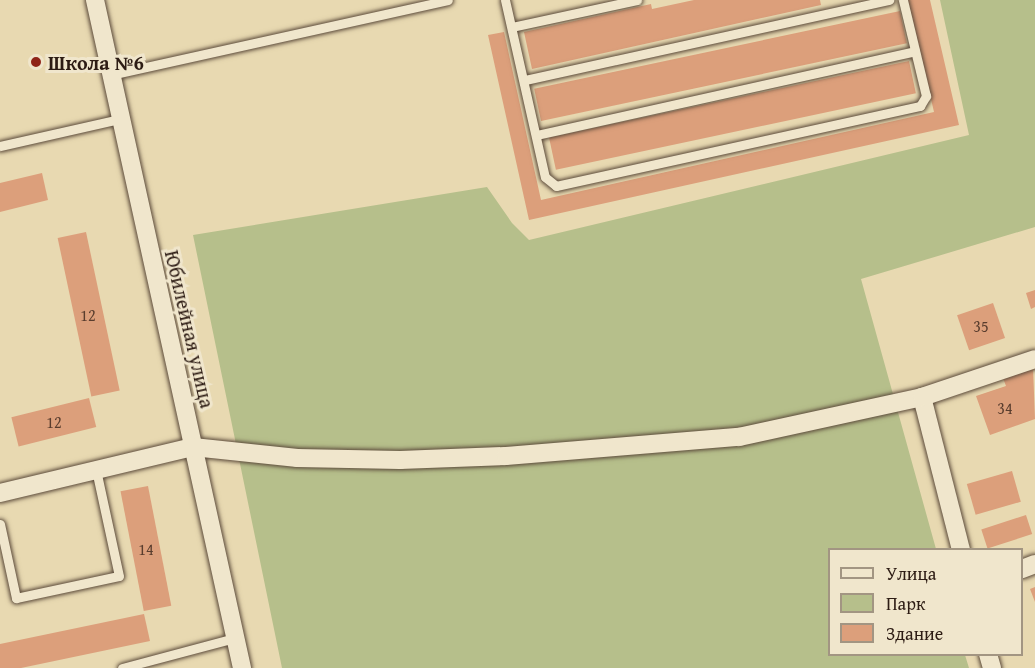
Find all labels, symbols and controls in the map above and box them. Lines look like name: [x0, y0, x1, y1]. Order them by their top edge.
place label: Школа №6: [48, 50, 144, 74]
marker: Школа №6: [29, 55, 43, 69]
street label: Юбилейная улица: [160, 248, 220, 410]
house number: 12: [80, 305, 96, 325]
house number: 35: [973, 316, 989, 336]
house number: 34: [997, 398, 1013, 418]
house number: 12: [46, 412, 62, 432]
house number: 14: [138, 539, 154, 559]
legend: [828, 548, 1023, 656]
text: Улица: [886, 560, 936, 587]
text: Парк: [886, 590, 925, 617]
text: Здание: [886, 620, 943, 647]

